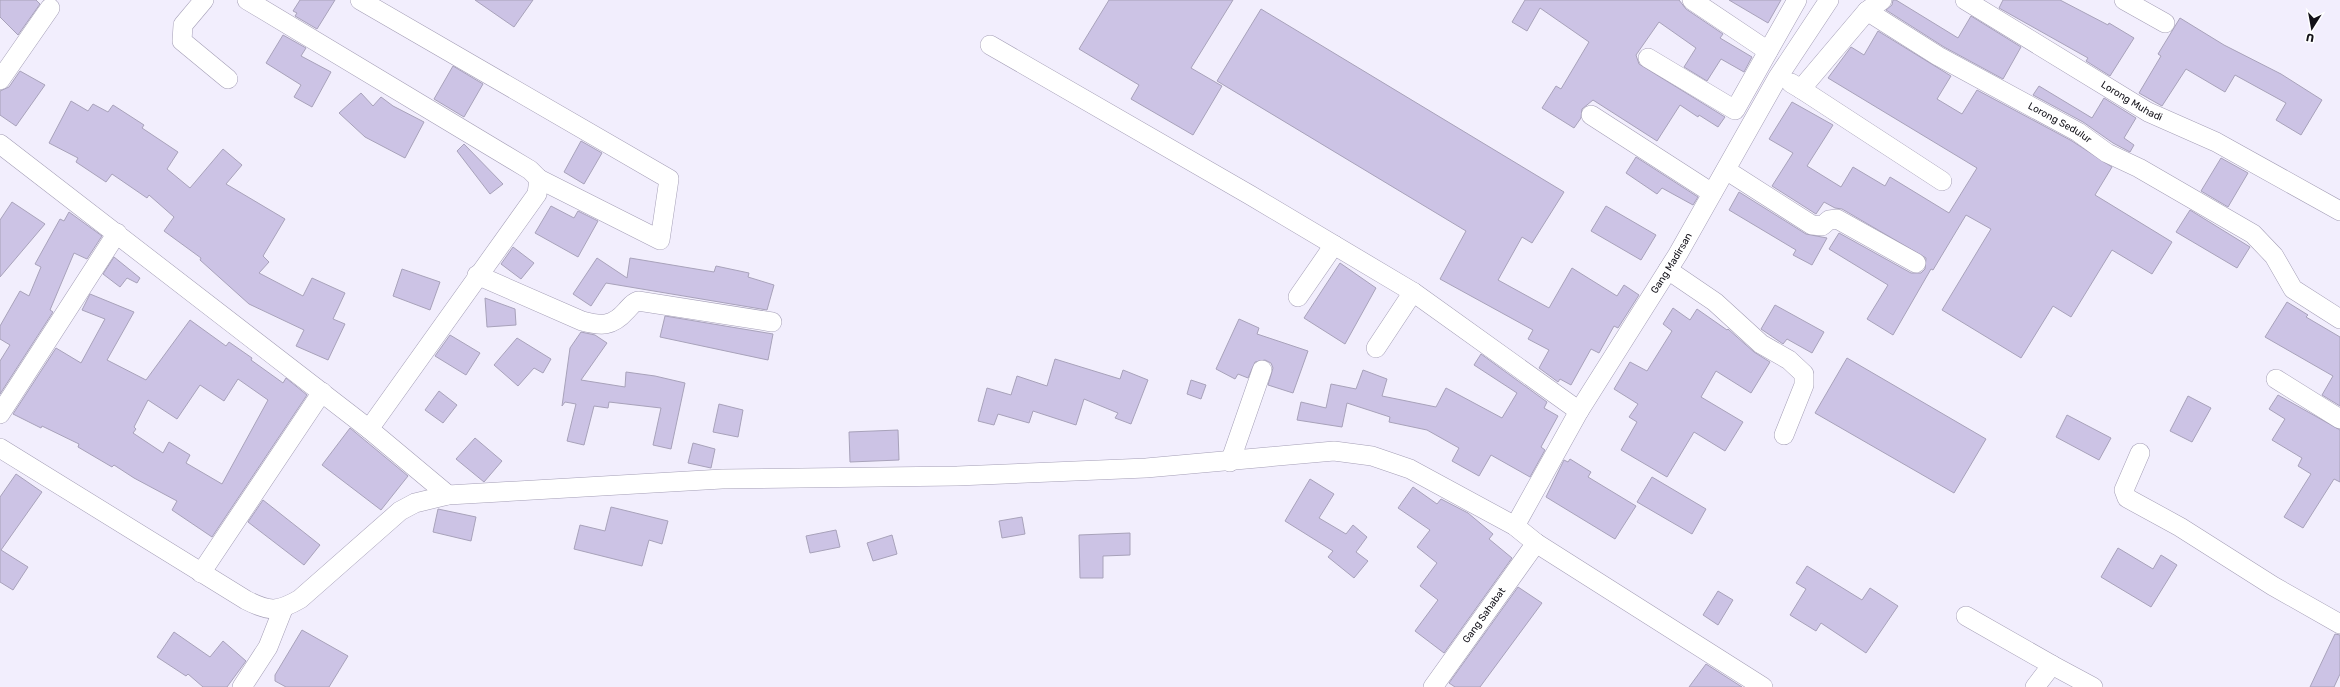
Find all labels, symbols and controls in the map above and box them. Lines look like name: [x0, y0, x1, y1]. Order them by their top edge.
north arrow: [2292, 8, 2332, 48]
text: U: [2305, 30, 2315, 44]
street label: Lorong Muhadi: [2099, 79, 2164, 124]
street label: Lorong Sedulur: [2026, 100, 2094, 146]
street label: Gang Madirsan: [1648, 231, 1695, 296]
street label: Gang Sahabat: [1460, 585, 1508, 646]

